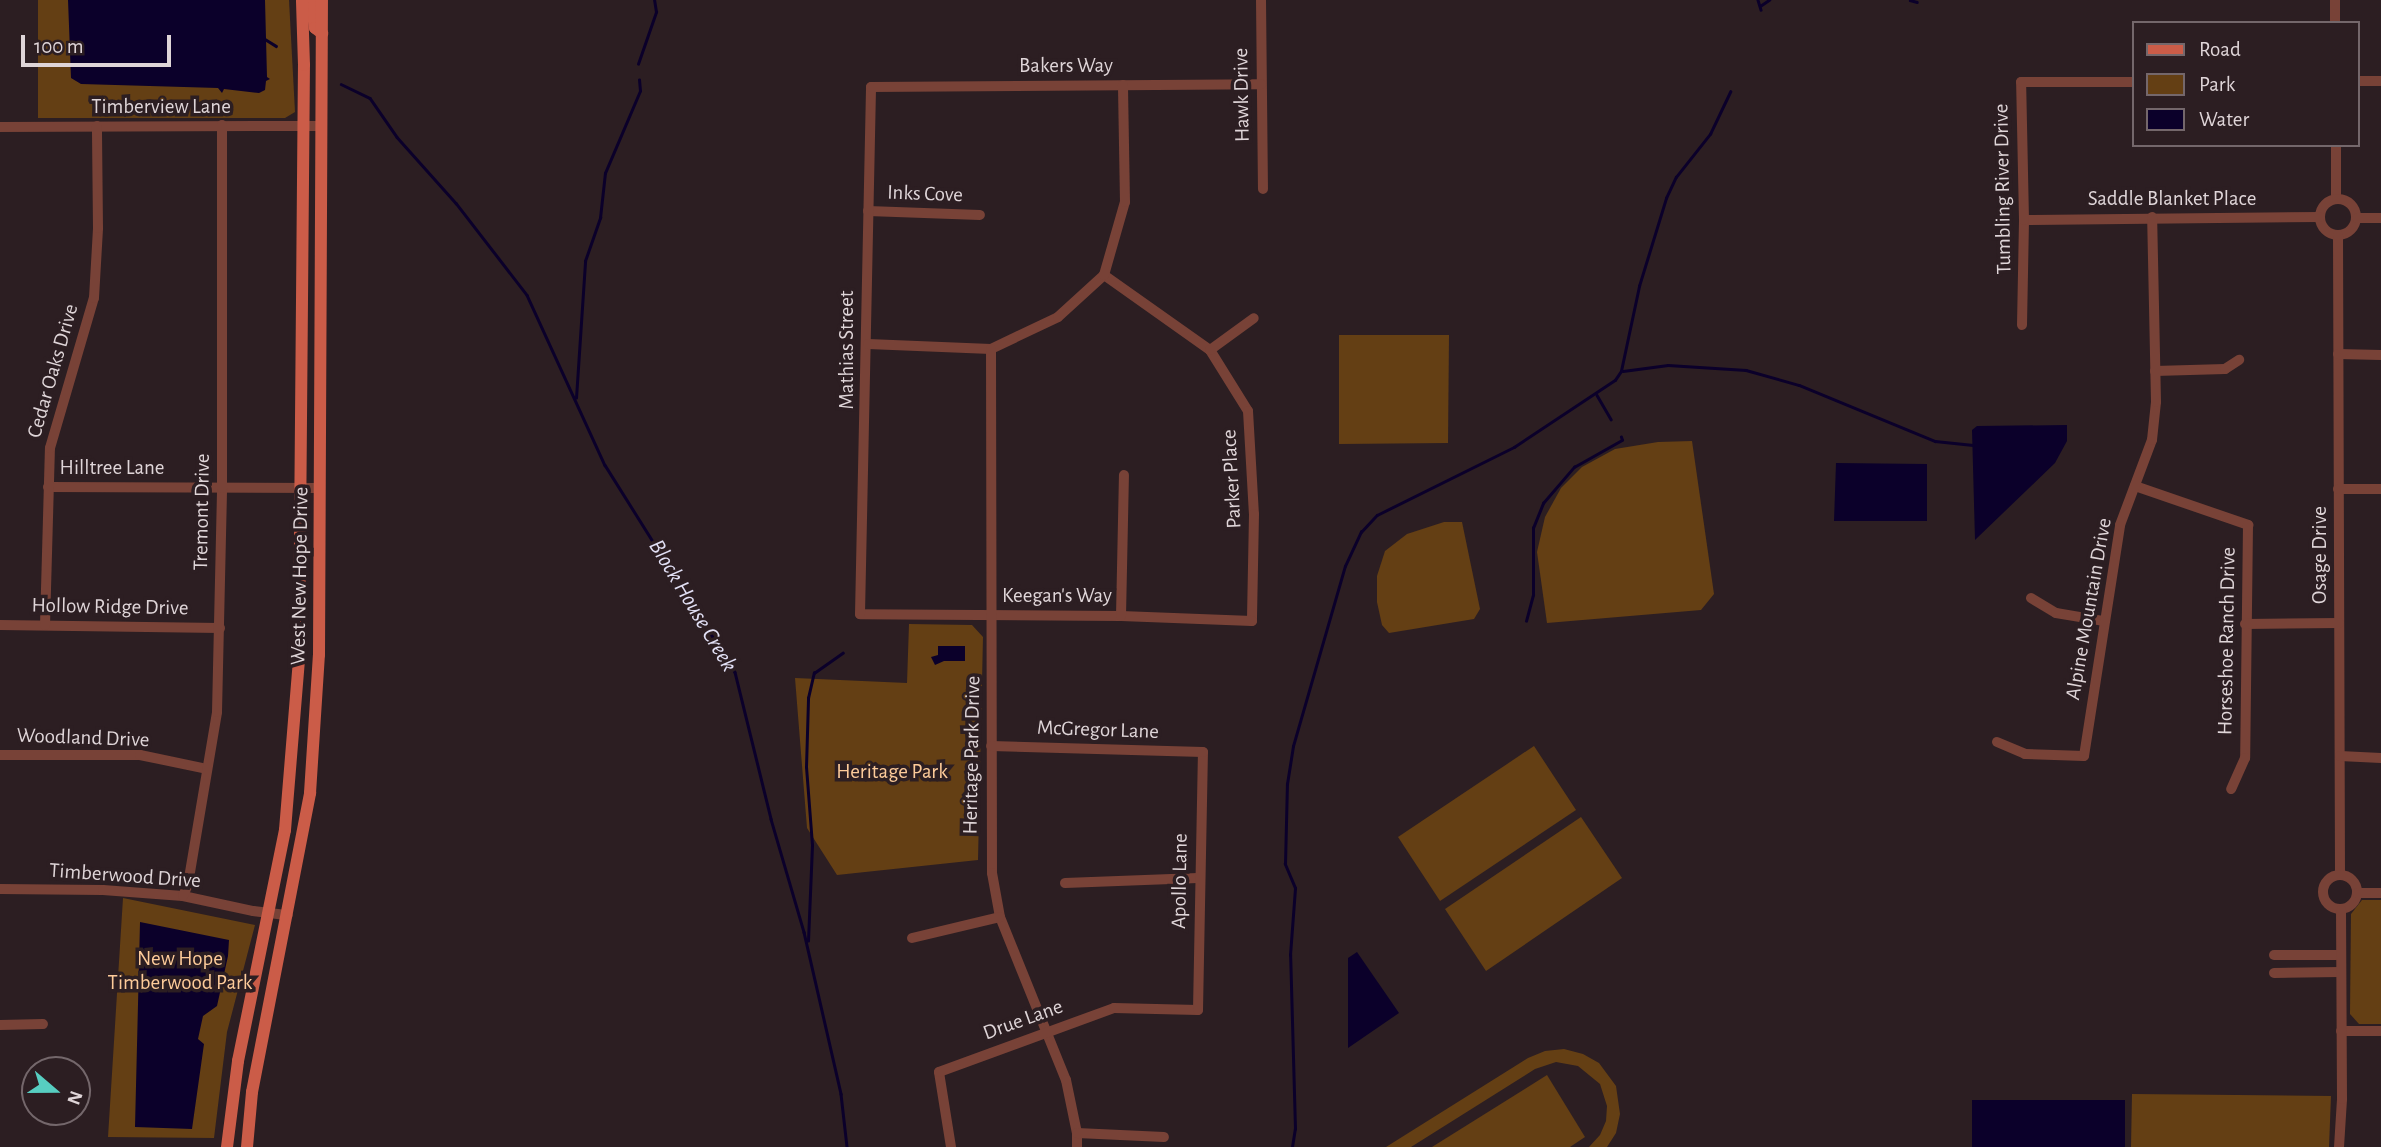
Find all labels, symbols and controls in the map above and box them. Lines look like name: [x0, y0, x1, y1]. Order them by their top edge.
scale bar: [24, 21, 175, 65]
legend: [2132, 21, 2360, 147]
text: 100 m: [34, 36, 84, 57]
text: Road: [2199, 39, 2241, 60]
street label: Hawk Drive: [1229, 48, 1255, 142]
street label: Bakers Way: [1019, 53, 1113, 79]
text: Park: [2199, 74, 2235, 95]
street label: Timberview Lane: [91, 94, 231, 120]
street label: Tumbling River Drive: [1989, 104, 2017, 274]
text: Water: [2199, 109, 2249, 130]
street label: Inks Cove: [887, 180, 963, 208]
street label: Saddle Blanket Place: [2088, 186, 2256, 212]
street label: Mathias Street: [834, 290, 860, 410]
street label: Cedar Oaks Drive: [22, 301, 84, 441]
street label: Parker Place: [1217, 429, 1247, 529]
street label: Tremont Drive: [188, 453, 216, 571]
street label: Hilltree Lane: [60, 455, 164, 481]
street label: West New Hope Drive: [286, 487, 314, 665]
street label: Osage Drive: [2307, 506, 2333, 604]
street label: Alpine Mountain Drive: [2061, 516, 2117, 702]
water label: Block House Creek: [642, 535, 742, 677]
street label: Horseshoe Ranch Drive: [2213, 547, 2241, 735]
street label: Keegan's Way: [1002, 583, 1112, 609]
street label: Hollow Ridge Drive: [31, 593, 189, 621]
street label: Heritage Park Drive: [958, 675, 986, 835]
street label: McGregor Lane: [1037, 715, 1159, 745]
street label: Woodland Drive: [16, 723, 150, 753]
park label: Heritage Park: [836, 759, 948, 785]
street label: Apollo Lane: [1167, 833, 1193, 929]
street label: Timberwood Drive: [48, 858, 202, 894]
park label: New Hope Timberwood Park: [108, 946, 252, 996]
street label: Drue Lane: [980, 994, 1066, 1046]
north arrow: [21, 1056, 91, 1126]
text: N: [63, 1088, 86, 1107]

